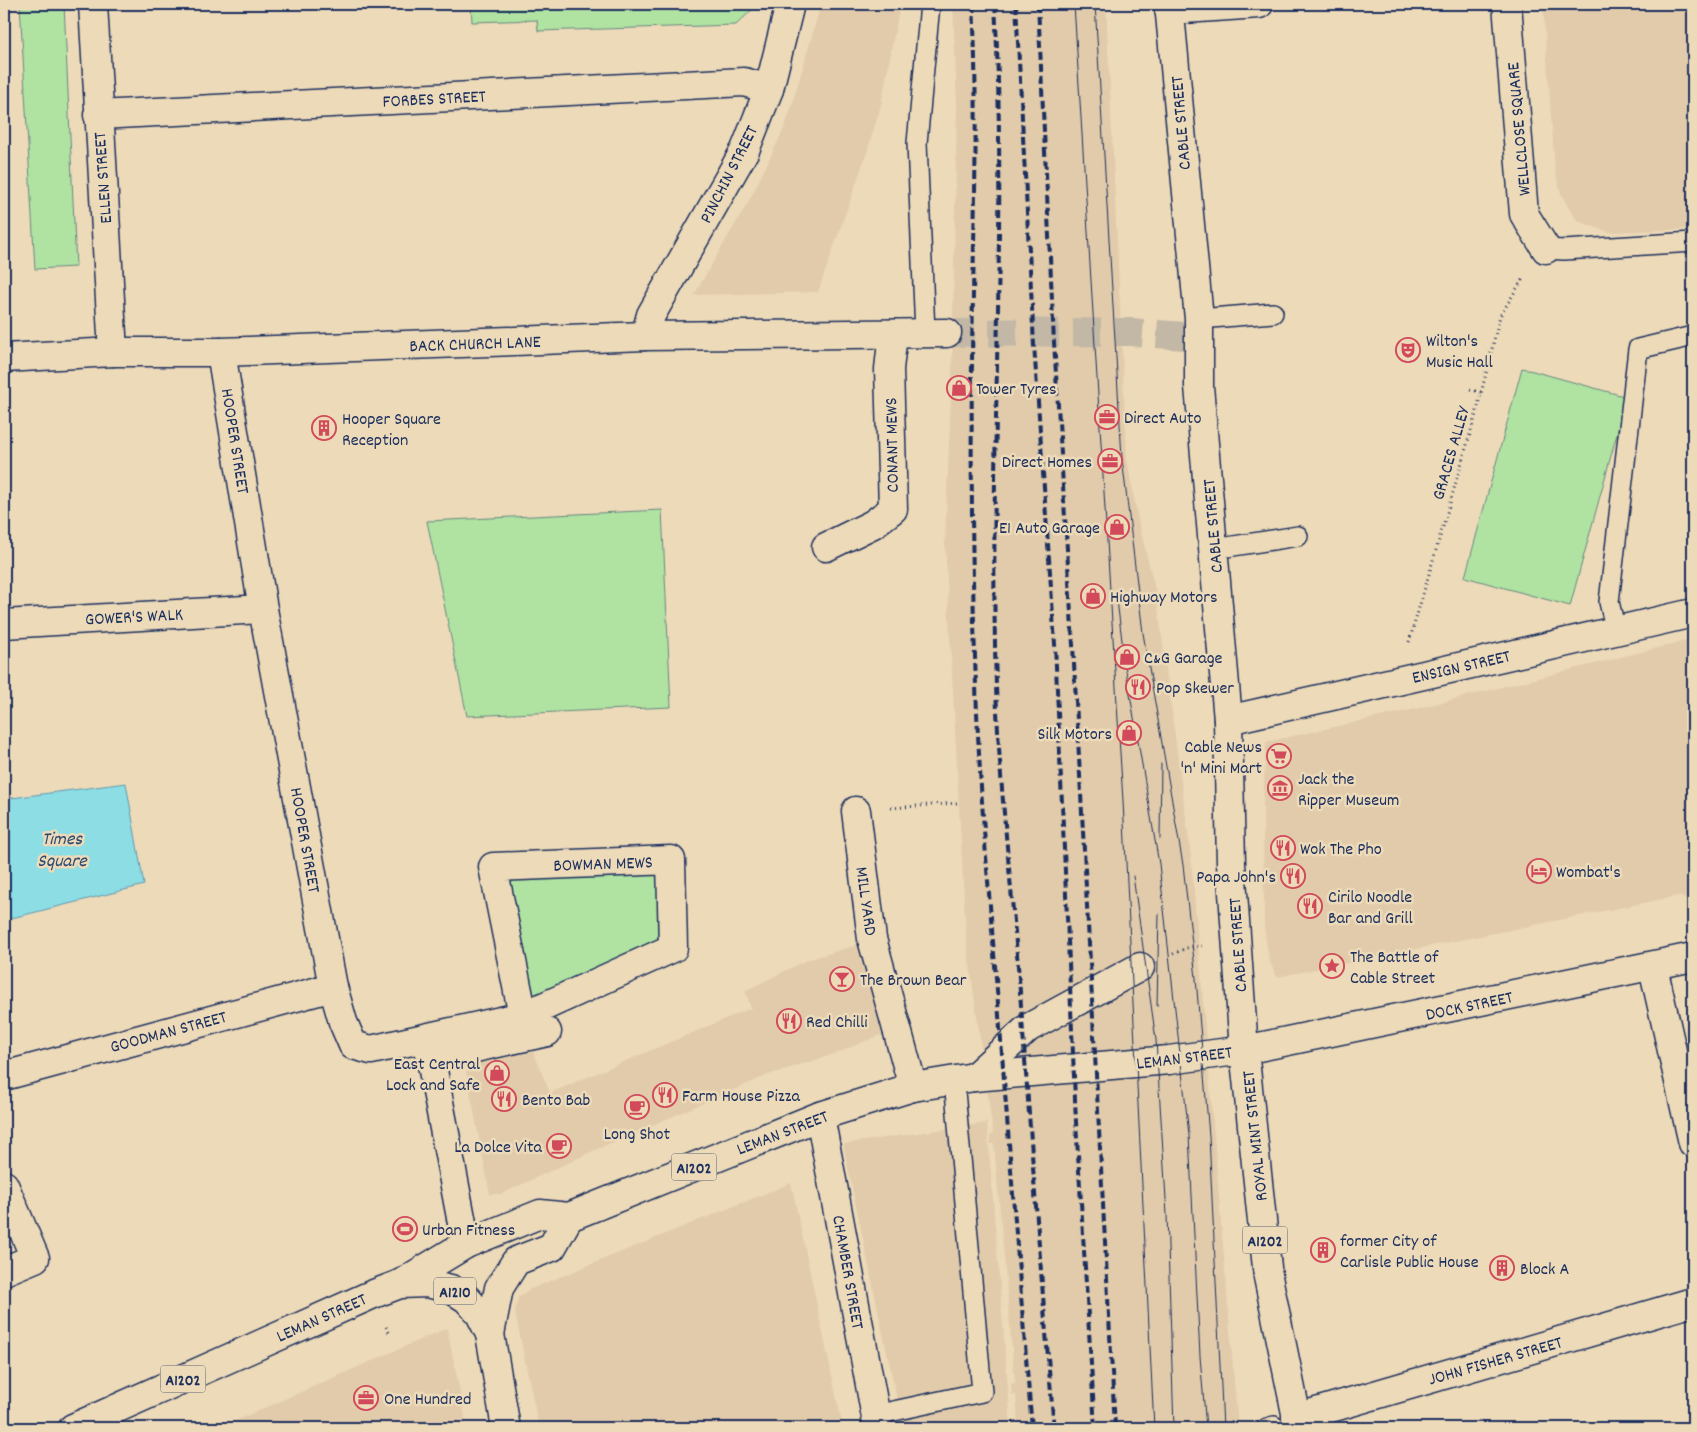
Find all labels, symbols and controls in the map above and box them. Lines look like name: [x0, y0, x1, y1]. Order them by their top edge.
street label: WELLCLOSE SQUARE: [1502, 61, 1539, 197]
street label: CABLE STREET: [1166, 75, 1199, 171]
street label: FORBES STREET: [382, 85, 486, 116]
street label: PINCHIN STREET: [695, 122, 766, 228]
street label: ELLEN STREET: [89, 131, 120, 224]
place label: Wilton's Music Hall: [1426, 330, 1493, 376]
street label: BACK CHURCH LANE: [409, 331, 541, 360]
theatre icon: Wilton's Music Hall: [1395, 337, 1421, 363]
shop icon: Tower Tyres: [946, 375, 972, 401]
place label: Tower Tyres: [976, 378, 1057, 403]
street label: HOOPER STREET: [213, 387, 254, 496]
street label: CONANT MEWS: [880, 397, 907, 493]
street label: GRACES ALLEY: [1427, 403, 1478, 503]
office icon: Direct Auto: [1094, 404, 1120, 430]
place label: Direct Auto: [1124, 407, 1201, 432]
place label: Hooper Square Reception: [342, 408, 441, 454]
building icon: Hooper Square Reception: [311, 415, 337, 441]
office icon: Direct Homes: [1097, 448, 1123, 474]
place label: Direct Homes: [1002, 451, 1092, 476]
street label: CABLE STREET: [1198, 478, 1231, 574]
shop icon: E1 Auto Garage: [1104, 514, 1130, 540]
place label: E1 Auto Garage: [999, 517, 1100, 542]
shop icon: Highway Motors: [1080, 583, 1106, 609]
place label: Highway Motors: [1110, 586, 1218, 611]
street label: GOWER'S WALK: [84, 603, 184, 634]
shop icon: C&G Garage: [1114, 644, 1140, 670]
street label: ENSIGN STREET: [1410, 645, 1513, 692]
place label: C&G Garage: [1144, 647, 1223, 672]
restaurant icon: Pop Skewer: [1125, 674, 1151, 700]
place label: Pop Skewer: [1156, 677, 1234, 702]
shop icon: Silk Motors: [1116, 720, 1142, 746]
place label: Silk Motors: [1038, 723, 1112, 748]
place label: Cable News 'n' Mini Mart: [1181, 736, 1262, 782]
supermarket icon: Cable News 'n' Mini Mart: [1266, 743, 1292, 769]
place label: Jack the Ripper Museum: [1298, 768, 1399, 814]
museum icon: Jack the Ripper Museum: [1267, 775, 1293, 801]
street label: HOOPER STREET: [282, 786, 325, 895]
water label: Times Square: [37, 827, 88, 876]
restaurant icon: Wok The Pho: [1270, 835, 1296, 861]
place label: Wok The Pho: [1300, 838, 1382, 863]
street label: BOWMAN MEWS: [553, 851, 653, 880]
hotel icon: Wombat's: [1526, 858, 1552, 884]
place label: Wombat's: [1556, 861, 1621, 886]
restaurant icon: Papa John's: [1280, 863, 1306, 889]
street label: MILL YARD: [847, 865, 882, 937]
place label: Papa John's: [1196, 866, 1276, 891]
place label: Cirilo Noodle Bar and Grill: [1328, 886, 1413, 932]
restaurant icon: Cirilo Noodle Bar and Grill: [1297, 893, 1323, 919]
street label: CABLE STREET: [1224, 897, 1255, 993]
place label: The Battle of Cable Street: [1350, 946, 1439, 992]
place icon: The Battle of Cable Street: [1319, 953, 1345, 979]
bar icon: The Brown Bear: [829, 966, 855, 992]
place label: The Brown Bear: [860, 969, 967, 994]
street label: DOCK STREET: [1424, 986, 1515, 1029]
street label: GOODMAN STREET: [108, 1006, 230, 1061]
restaurant icon: Red Chilli: [776, 1008, 802, 1034]
place label: Red Chilli: [806, 1011, 868, 1036]
street label: LEMAN STREET: [1135, 1041, 1234, 1078]
place label: East Central Lock and Safe: [386, 1053, 481, 1099]
shop icon: East Central Lock and Safe: [484, 1060, 510, 1086]
street label: ROYAL MINT STREET: [1237, 1069, 1276, 1202]
restaurant icon: Farm House Pizza: [652, 1082, 678, 1108]
place label: Farm House Pizza: [682, 1085, 800, 1110]
restaurant icon: Bento Bab: [491, 1086, 517, 1112]
place label: Bento Bab: [522, 1089, 591, 1114]
cafe icon: Long Shot: [624, 1094, 650, 1120]
street label: LEMAN STREET: [733, 1105, 832, 1163]
place label: Long Shot: [604, 1123, 671, 1148]
cafe icon: La Dolce Vita: [546, 1133, 572, 1159]
place label: La Dolce Vita: [454, 1136, 543, 1161]
road number: A1202: [672, 1154, 716, 1180]
street label: CHAMBER STREET: [824, 1213, 869, 1331]
sports icon: Urban Fitness: [392, 1216, 418, 1242]
place label: Urban Fitness: [422, 1219, 515, 1244]
road number: A1202: [1242, 1226, 1288, 1254]
place label: former City of Carlisle Public House: [1340, 1230, 1479, 1276]
building icon: former City of Carlisle Public House: [1310, 1237, 1336, 1263]
building icon: Block A: [1489, 1255, 1515, 1281]
place label: Block A: [1520, 1258, 1570, 1283]
road number: A1210: [434, 1278, 476, 1304]
street label: LEMAN STREET: [273, 1288, 371, 1350]
street label: JOHN FISHER STREET: [1426, 1331, 1566, 1393]
road number: A1202: [160, 1366, 206, 1392]
office icon: One Hundred: [353, 1385, 379, 1411]
place label: One Hundred: [384, 1388, 471, 1413]

